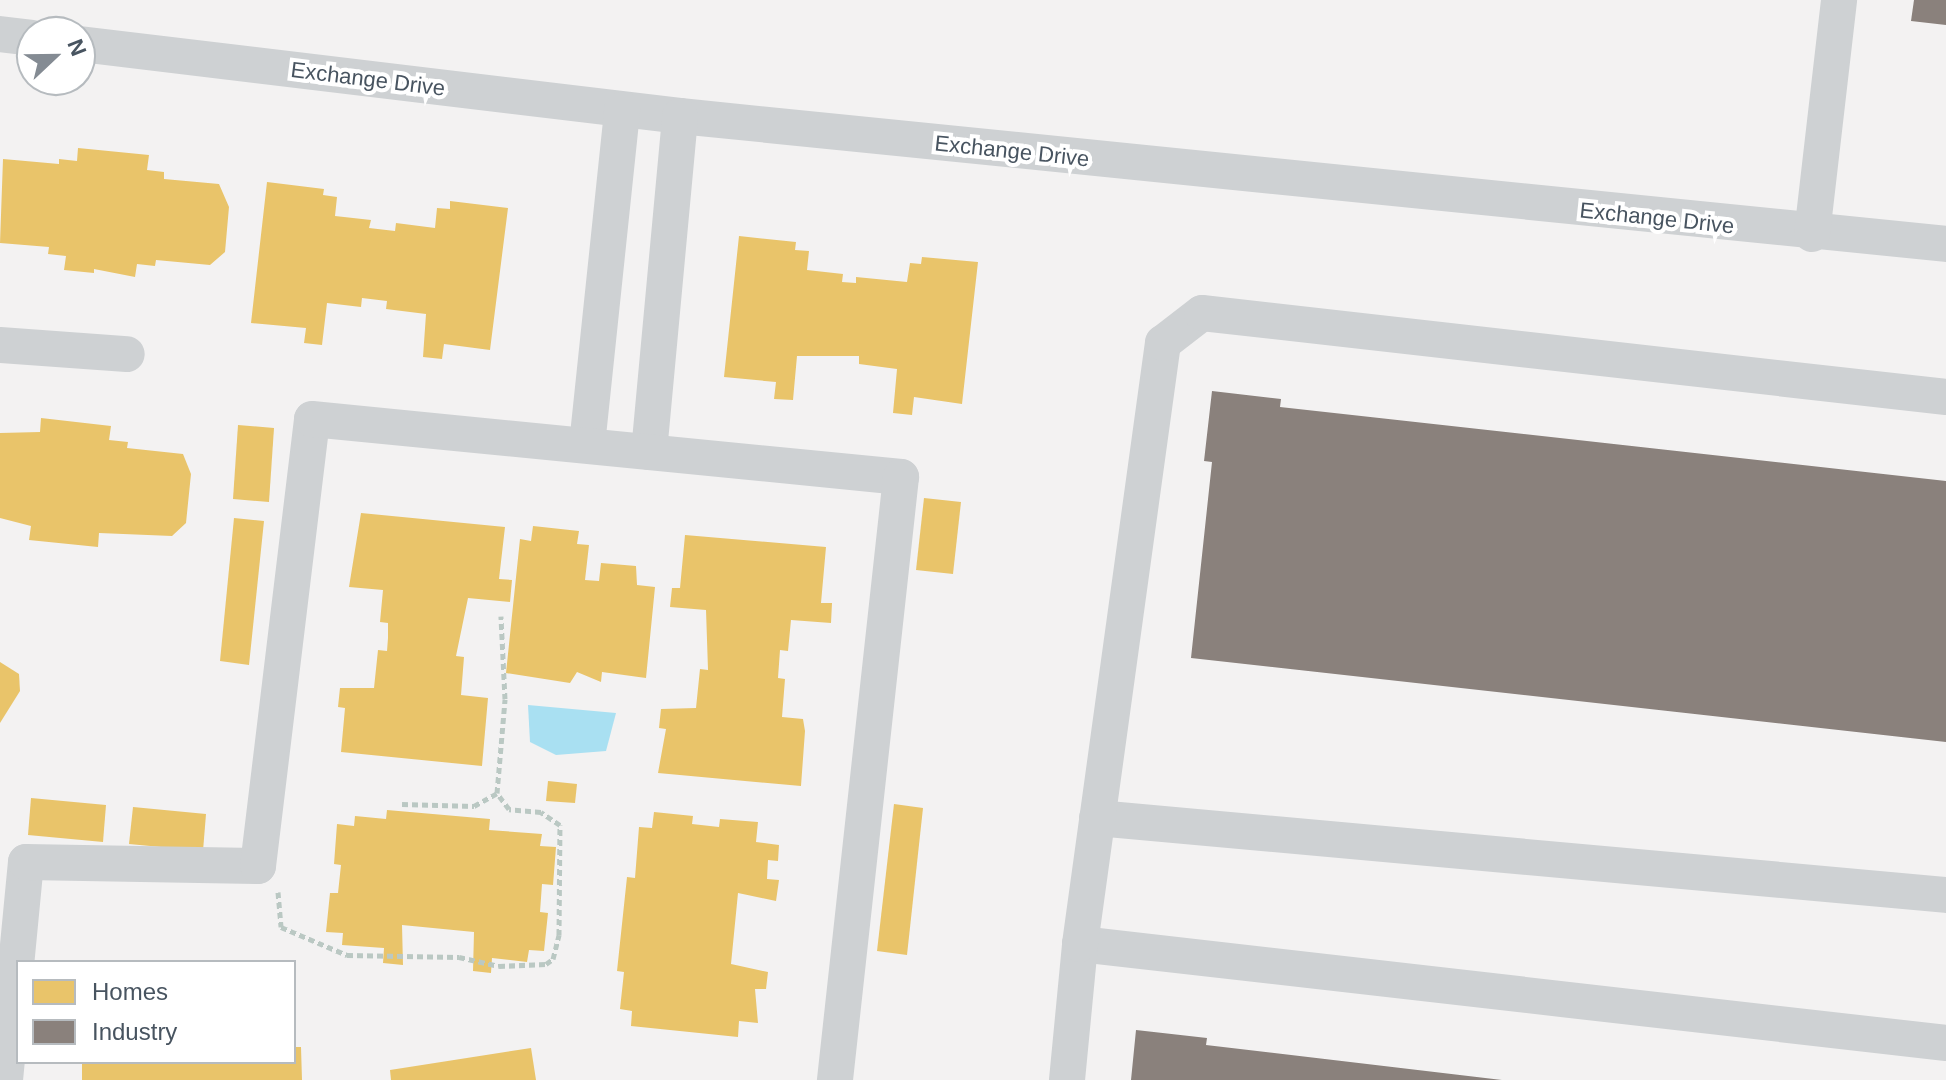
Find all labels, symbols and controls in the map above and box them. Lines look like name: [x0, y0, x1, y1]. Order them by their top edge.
north arrow: [16, 16, 96, 96]
text: N: [62, 36, 91, 60]
street label: Exchange Drive: [289, 56, 447, 102]
street label: Exchange Drive: [933, 130, 1091, 172]
street label: Exchange Drive: [1578, 197, 1736, 239]
legend: [16, 960, 296, 1064]
text: Homes: [92, 978, 168, 1005]
text: Industry: [92, 1018, 177, 1045]

